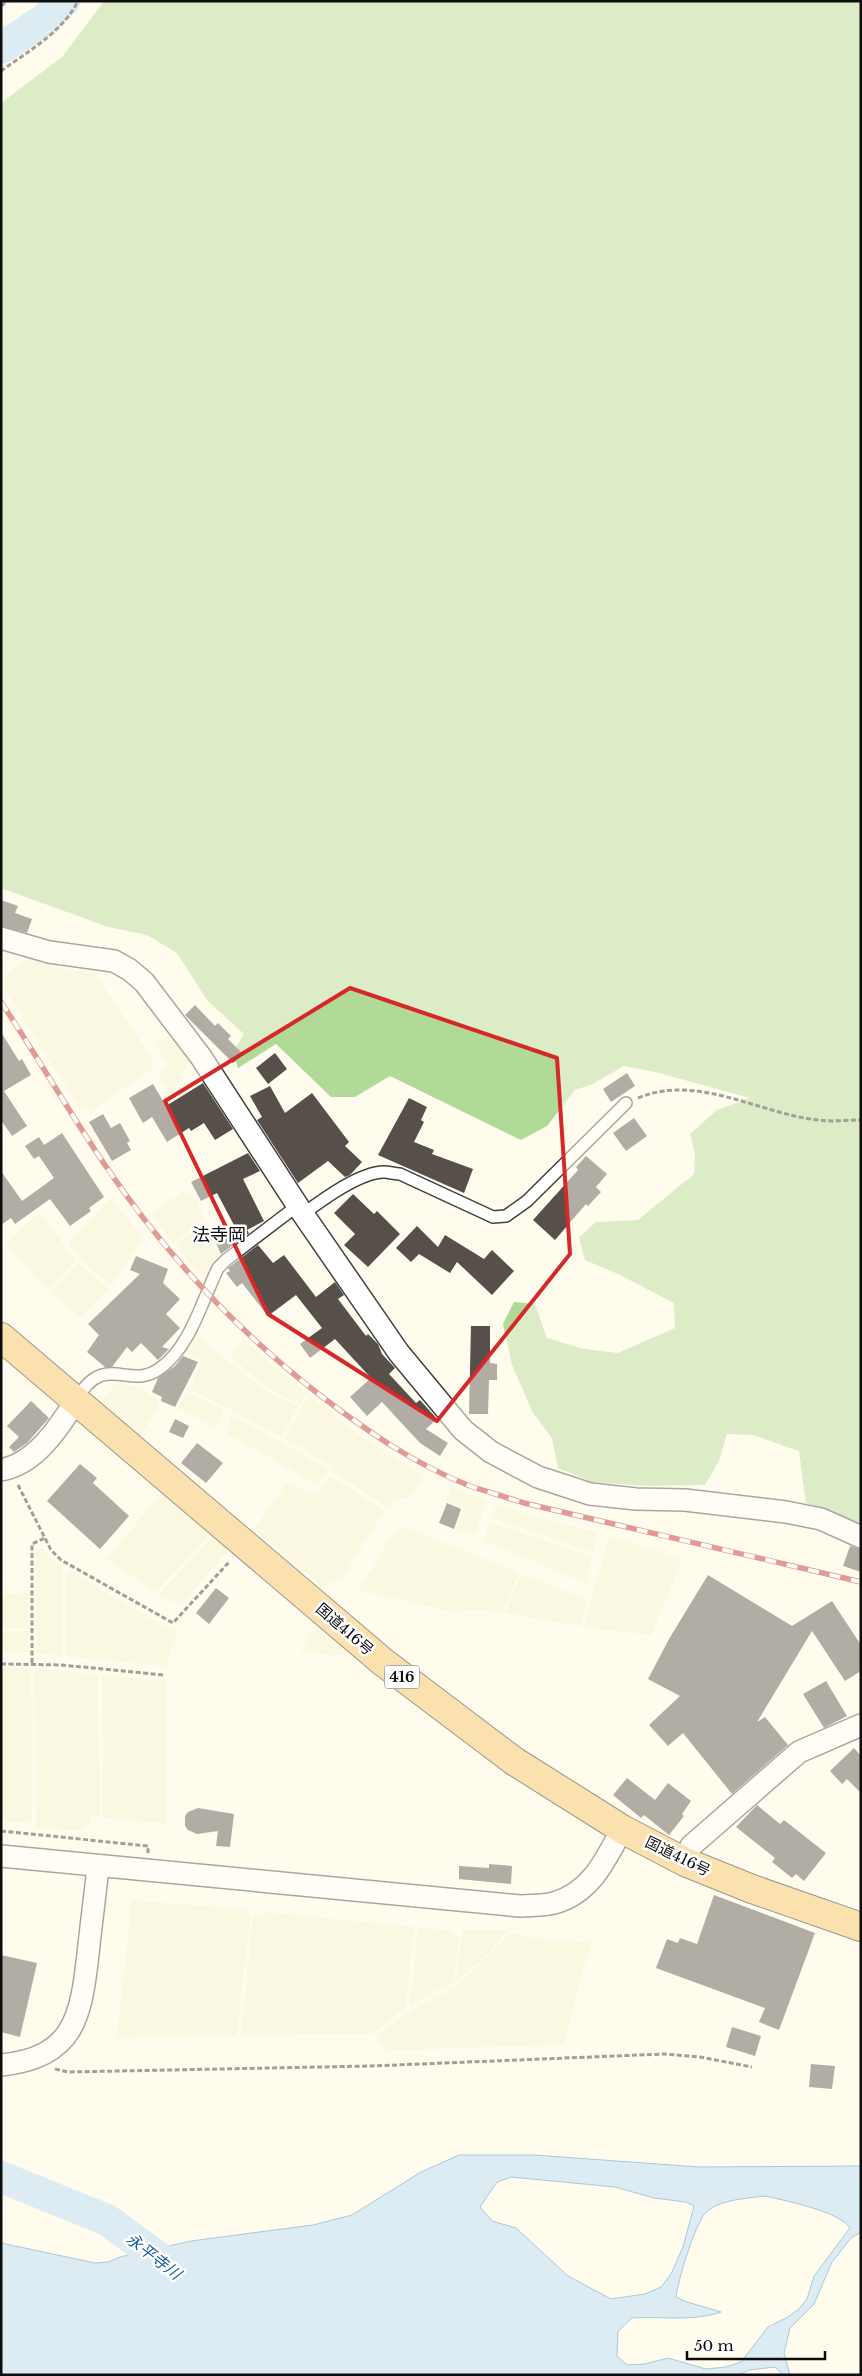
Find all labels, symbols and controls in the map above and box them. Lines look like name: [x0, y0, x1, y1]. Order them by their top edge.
district label: 法寺岡: [192, 1224, 246, 1246]
street label: 国道416号: [312, 1599, 378, 1659]
road number: 416: [384, 1665, 420, 1688]
street label: 国道416号: [642, 1832, 714, 1880]
water label: 永平寺川: [123, 2228, 187, 2285]
scale bar: [687, 2328, 824, 2360]
text: 50 m: [694, 2336, 734, 2355]

